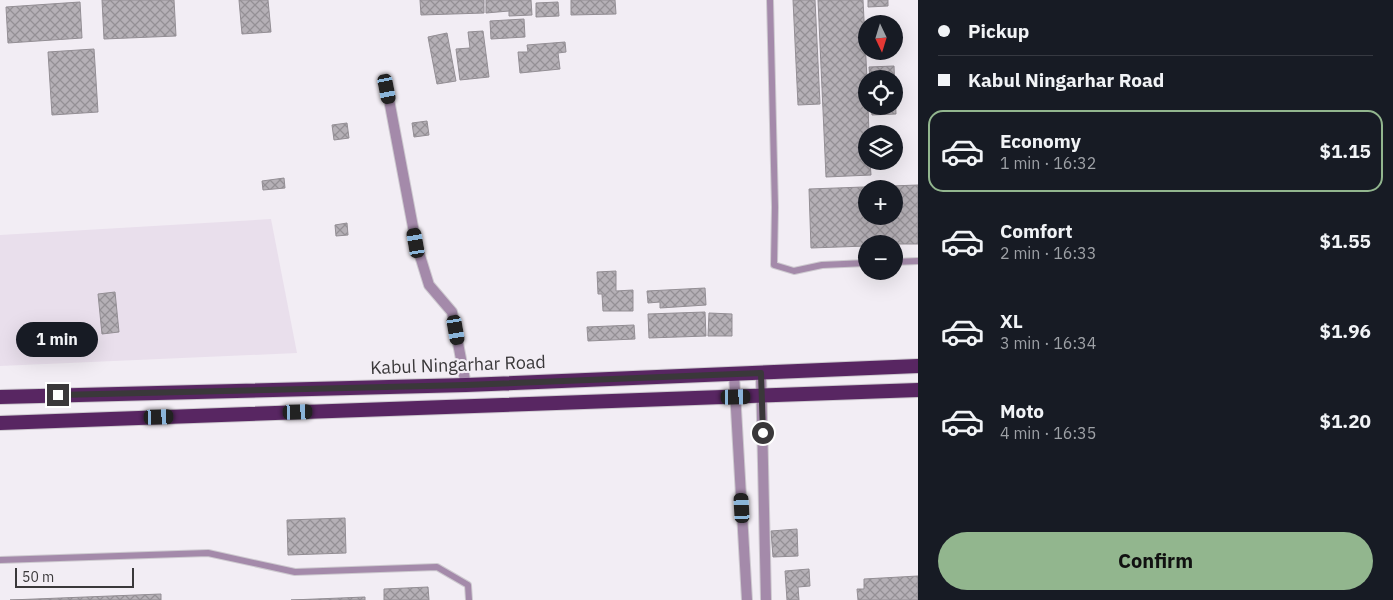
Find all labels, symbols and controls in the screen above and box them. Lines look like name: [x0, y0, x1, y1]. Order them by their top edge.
north arrow: [858, 15, 902, 60]
map controls: [858, 15, 903, 280]
text: Pickup: [968, 19, 1029, 43]
text: Kabul Ningarhar Road: [968, 68, 1164, 92]
button: locate: [858, 70, 903, 115]
car: [376, 73, 397, 105]
button: layers: [858, 125, 903, 170]
icon: car: [940, 129, 985, 174]
text: Economy: [1000, 129, 1081, 153]
text: $1.15: [1319, 139, 1371, 163]
text: 1 min · 16:32: [1000, 153, 1096, 173]
button: +: [858, 180, 903, 225]
icon: car: [940, 219, 985, 264]
text: Comfort: [1000, 219, 1073, 243]
car: [406, 227, 425, 259]
text: $1.55: [1319, 229, 1371, 253]
button: −: [858, 235, 903, 280]
text: 2 min · 16:33: [1000, 243, 1096, 263]
icon: car: [940, 309, 985, 354]
text: XL: [1000, 309, 1023, 333]
car: [446, 314, 465, 346]
text: $1.96: [1319, 319, 1371, 343]
callout: 1 min: [17, 322, 99, 358]
text: 1 min: [36, 329, 78, 349]
text: 3 min · 16:34: [1000, 333, 1096, 353]
street label: Kabul Ningarhar Road: [370, 350, 546, 379]
route end: [47, 384, 69, 406]
car: [720, 389, 751, 405]
icon: car: [940, 399, 985, 444]
text: Moto: [1000, 399, 1044, 423]
car: [282, 404, 313, 420]
car: [143, 409, 174, 425]
text: $1.20: [1319, 409, 1371, 433]
route start: [752, 422, 774, 444]
text: 4 min · 16:35: [1000, 423, 1096, 443]
car: [733, 493, 750, 523]
button: Confirm: [938, 532, 1373, 590]
scale bar: [15, 565, 134, 588]
text: 50 m: [22, 568, 54, 586]

